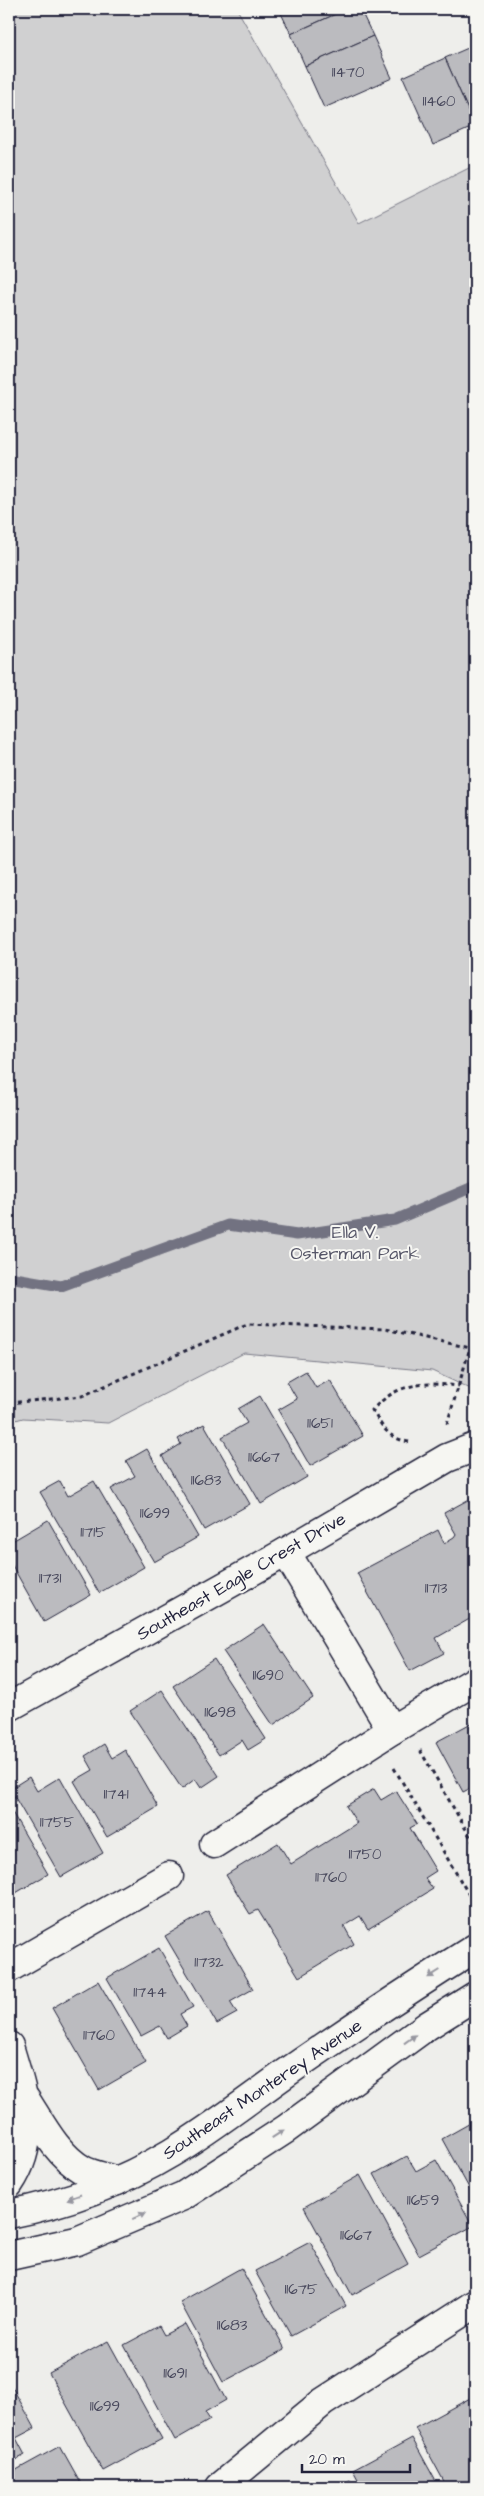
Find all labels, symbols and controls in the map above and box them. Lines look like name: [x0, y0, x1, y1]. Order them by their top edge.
house number: 11470: [332, 62, 365, 83]
house number: 11460: [423, 91, 456, 112]
park label: Ella V. Osterman Park: [290, 1220, 420, 1266]
house number: 11651: [307, 1413, 333, 1434]
house number: 11667: [248, 1447, 280, 1468]
house number: 11683: [191, 1470, 222, 1491]
house number: 11699: [140, 1503, 170, 1524]
street label: Southeast Eagle Crest Drive: [132, 1506, 351, 1648]
house number: 11715: [80, 1522, 106, 1543]
house number: 11731: [39, 1568, 61, 1589]
house number: 11713: [425, 1578, 448, 1599]
house number: 11690: [252, 1665, 284, 1686]
house number: 11698: [204, 1702, 236, 1723]
house number: 11741: [103, 1784, 129, 1805]
house number: 11755: [40, 1812, 75, 1833]
house number: 11750: [348, 1844, 382, 1865]
house number: 11760: [315, 1867, 348, 1888]
house number: 11732: [194, 1952, 224, 1973]
one-way arrow: [427, 1969, 441, 1978]
house number: 11744: [133, 1982, 167, 2003]
street label: Southeast Monterey Avenue: [158, 2013, 368, 2167]
house number: 11760: [83, 2025, 116, 2046]
one-way arrow: [403, 2034, 417, 2044]
one-way arrow: [271, 2129, 285, 2138]
house number: 11659: [407, 2190, 439, 2211]
one-way arrow: [66, 2193, 81, 2201]
one-way arrow: [132, 2212, 146, 2220]
house number: 11667: [340, 2225, 372, 2246]
house number: 11675: [284, 2279, 318, 2300]
house number: 11683: [217, 2315, 248, 2336]
house number: 11691: [163, 2363, 187, 2384]
house number: 11699: [90, 2396, 120, 2417]
scale bar: [302, 2441, 409, 2473]
text: 20 m: [309, 2449, 345, 2470]

